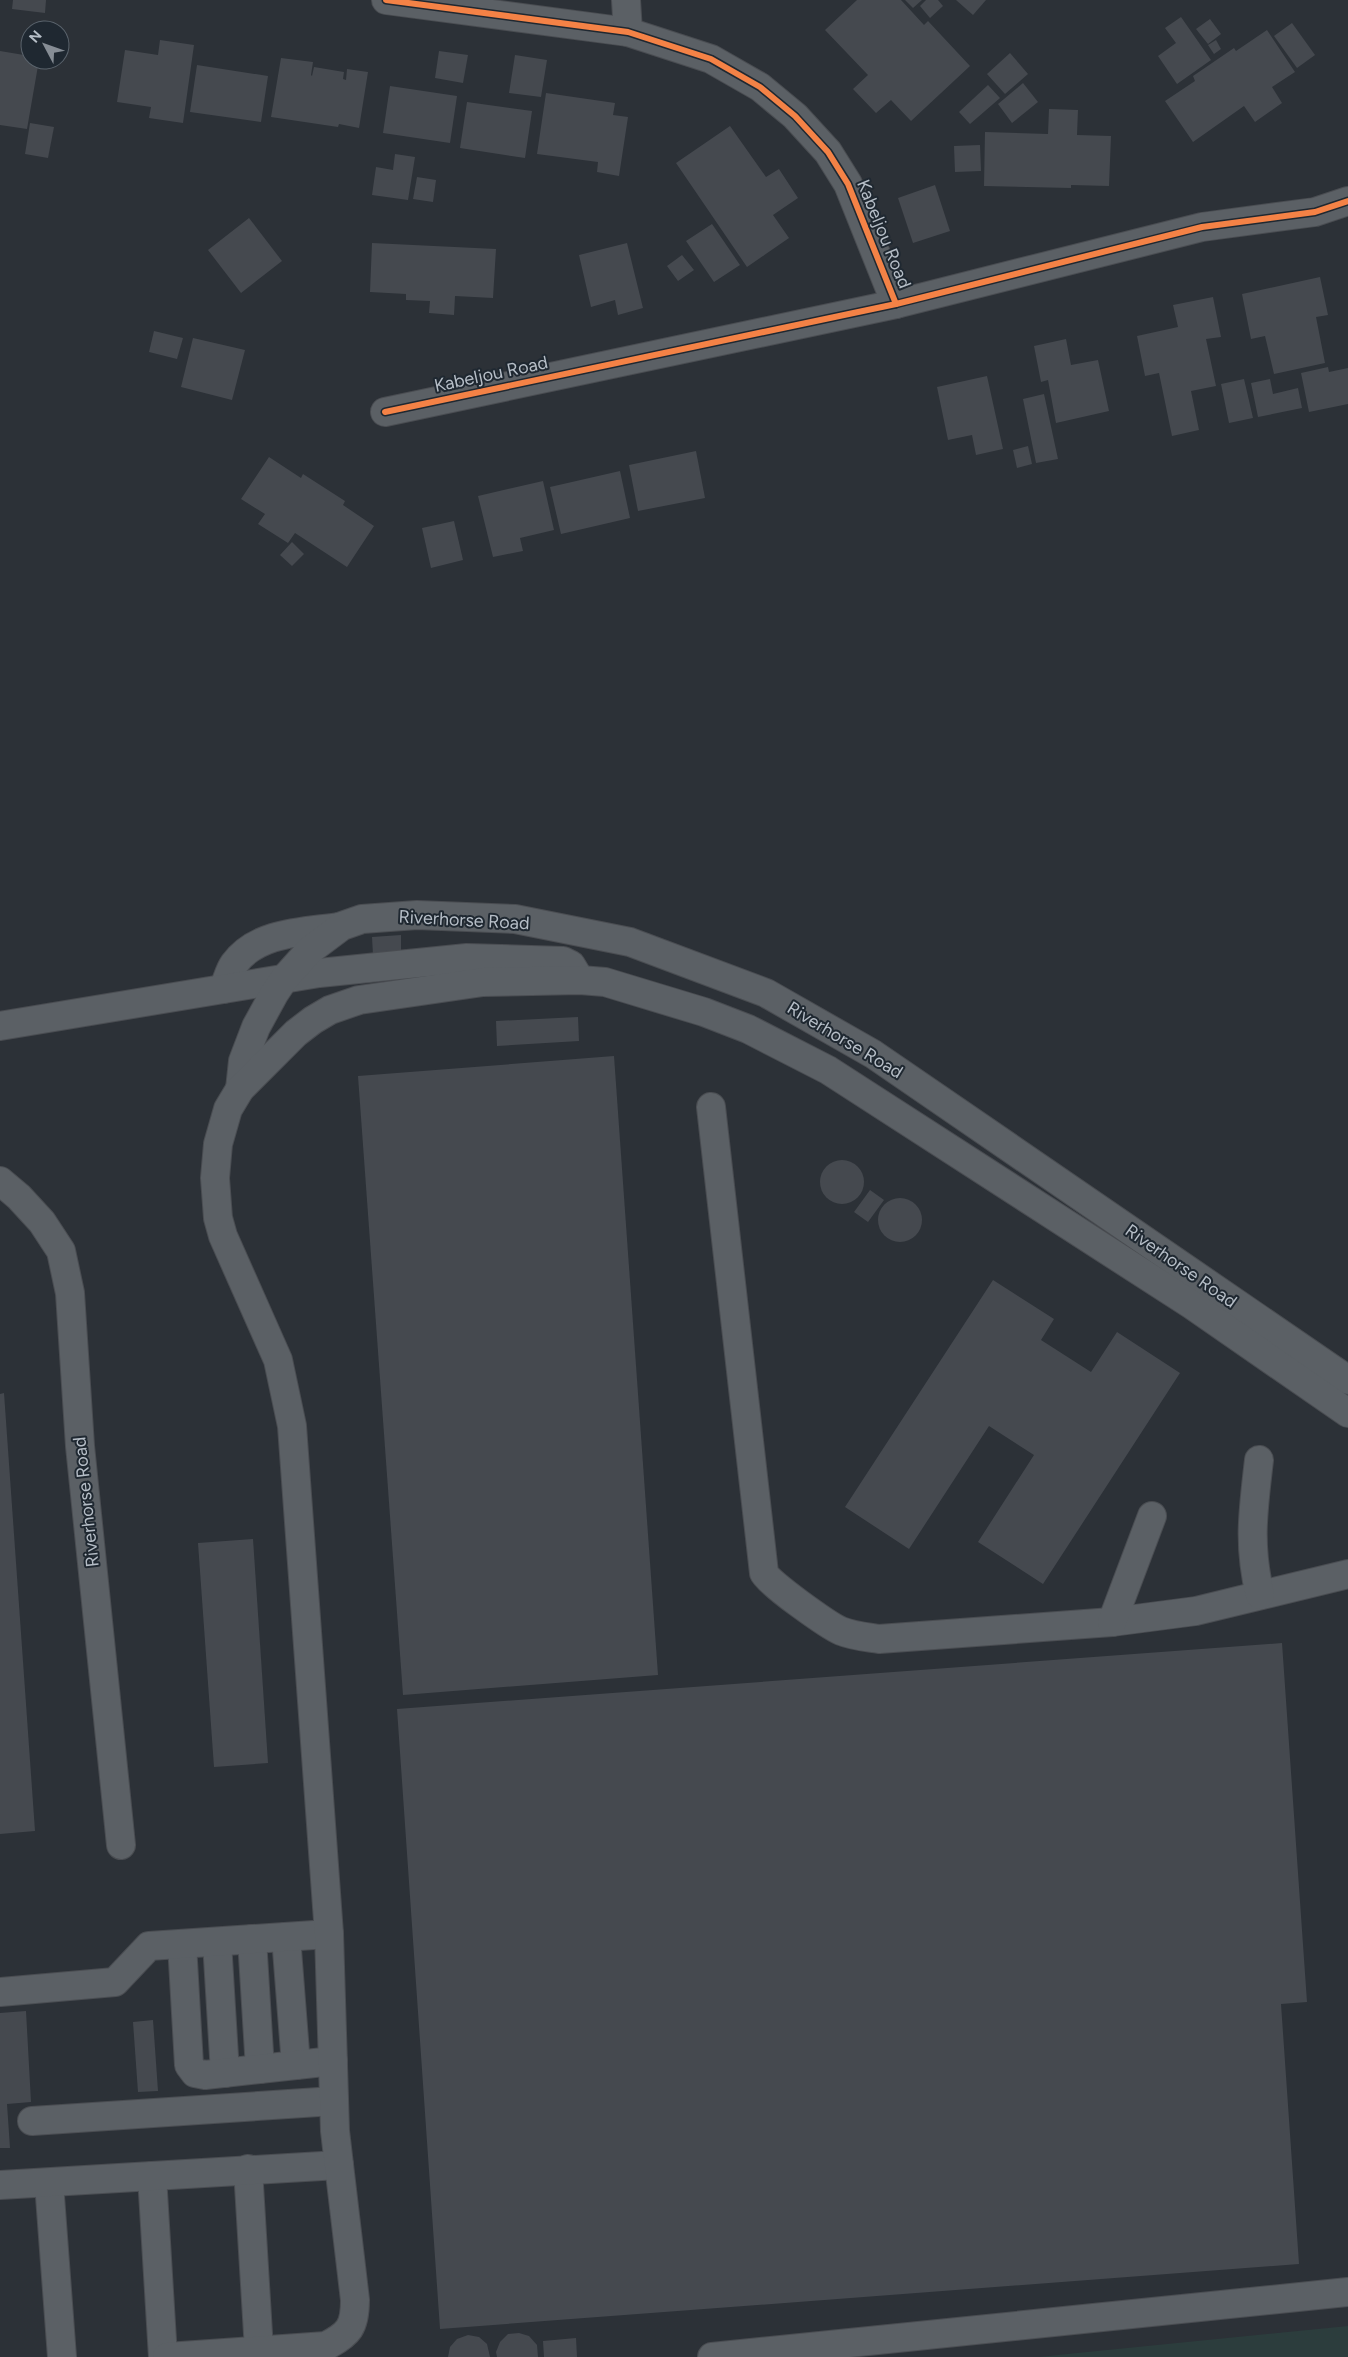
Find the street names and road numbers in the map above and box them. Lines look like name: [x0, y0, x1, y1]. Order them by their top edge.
street label: Kabeljou Road: [852, 176, 916, 292]
street label: Kabeljou Road: [432, 351, 550, 397]
street label: Riverhorse Road: [398, 906, 530, 934]
street label: Riverhorse Road: [783, 997, 907, 1083]
street label: Riverhorse Road: [1121, 1219, 1241, 1313]
street label: Riverhorse Road: [68, 1436, 104, 1568]

